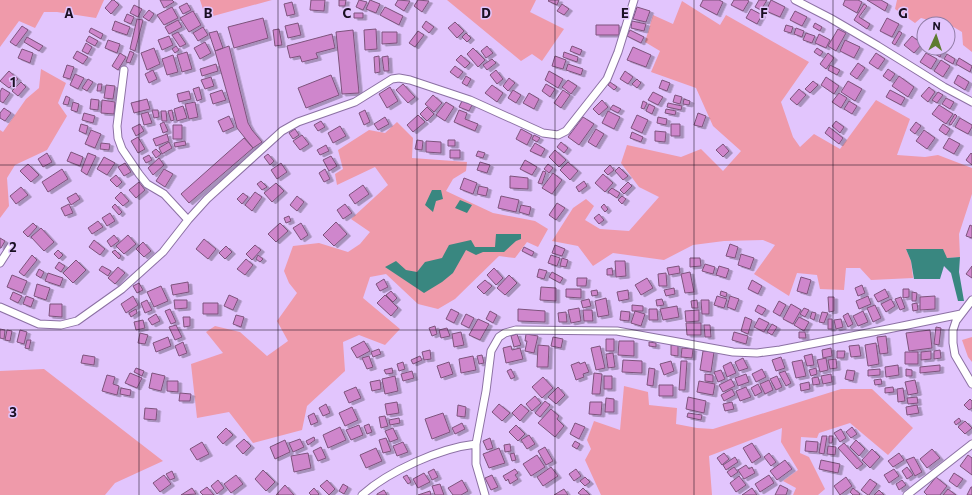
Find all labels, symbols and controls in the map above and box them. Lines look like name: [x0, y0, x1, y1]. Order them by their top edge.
text: A: [64, 5, 74, 21]
text: B: [204, 5, 213, 21]
text: C: [343, 5, 352, 21]
text: D: [481, 5, 491, 21]
text: E: [621, 5, 629, 21]
text: F: [760, 5, 768, 21]
text: G: [898, 5, 908, 21]
north arrow: [916, 16, 956, 56]
text: N: [932, 19, 941, 32]
text: 1: [10, 74, 16, 90]
text: 2: [9, 239, 17, 255]
text: 3: [9, 404, 17, 420]

